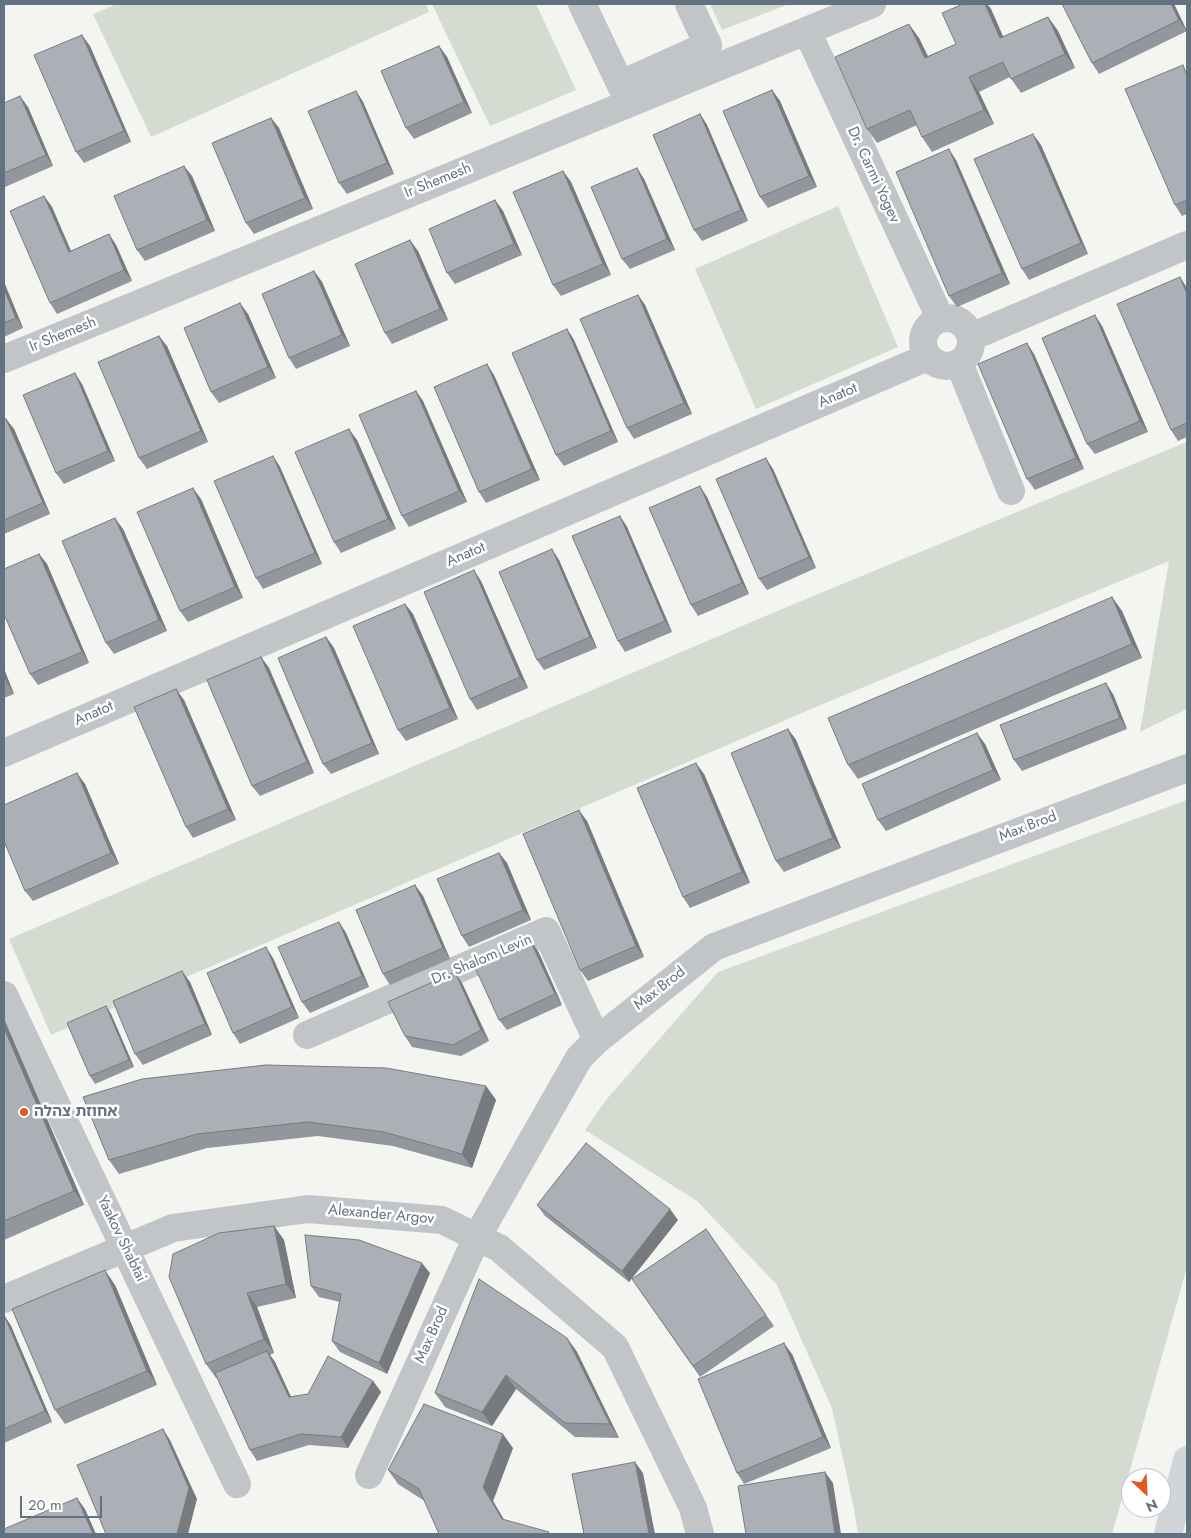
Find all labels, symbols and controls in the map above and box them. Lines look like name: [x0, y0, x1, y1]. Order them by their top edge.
street label: Dr. Carmi Yogev: [843, 124, 903, 226]
street label: Ir Shemesh: [402, 159, 474, 203]
street label: Ir Shemesh: [27, 313, 99, 357]
street label: Anatot: [816, 380, 860, 412]
street label: Anatot: [444, 539, 488, 571]
street label: Anatot: [72, 698, 116, 730]
street label: Max Brod: [997, 808, 1059, 846]
street label: Dr. Shalom Levin: [429, 931, 535, 989]
street label: Max Brod: [631, 963, 689, 1015]
place label: אחוזת צהלה: [34, 1103, 117, 1121]
marker: אחוזת צהלה: [18, 1106, 30, 1118]
street label: Yaakov Shabtai: [92, 1193, 150, 1285]
street label: Alexander Argov: [327, 1201, 435, 1229]
street label: Max Brod: [412, 1304, 452, 1366]
north arrow: [1121, 1468, 1171, 1518]
scale bar: [22, 1486, 105, 1518]
text: 20 m: [28, 1494, 62, 1516]
text: N: [1143, 1494, 1161, 1517]

